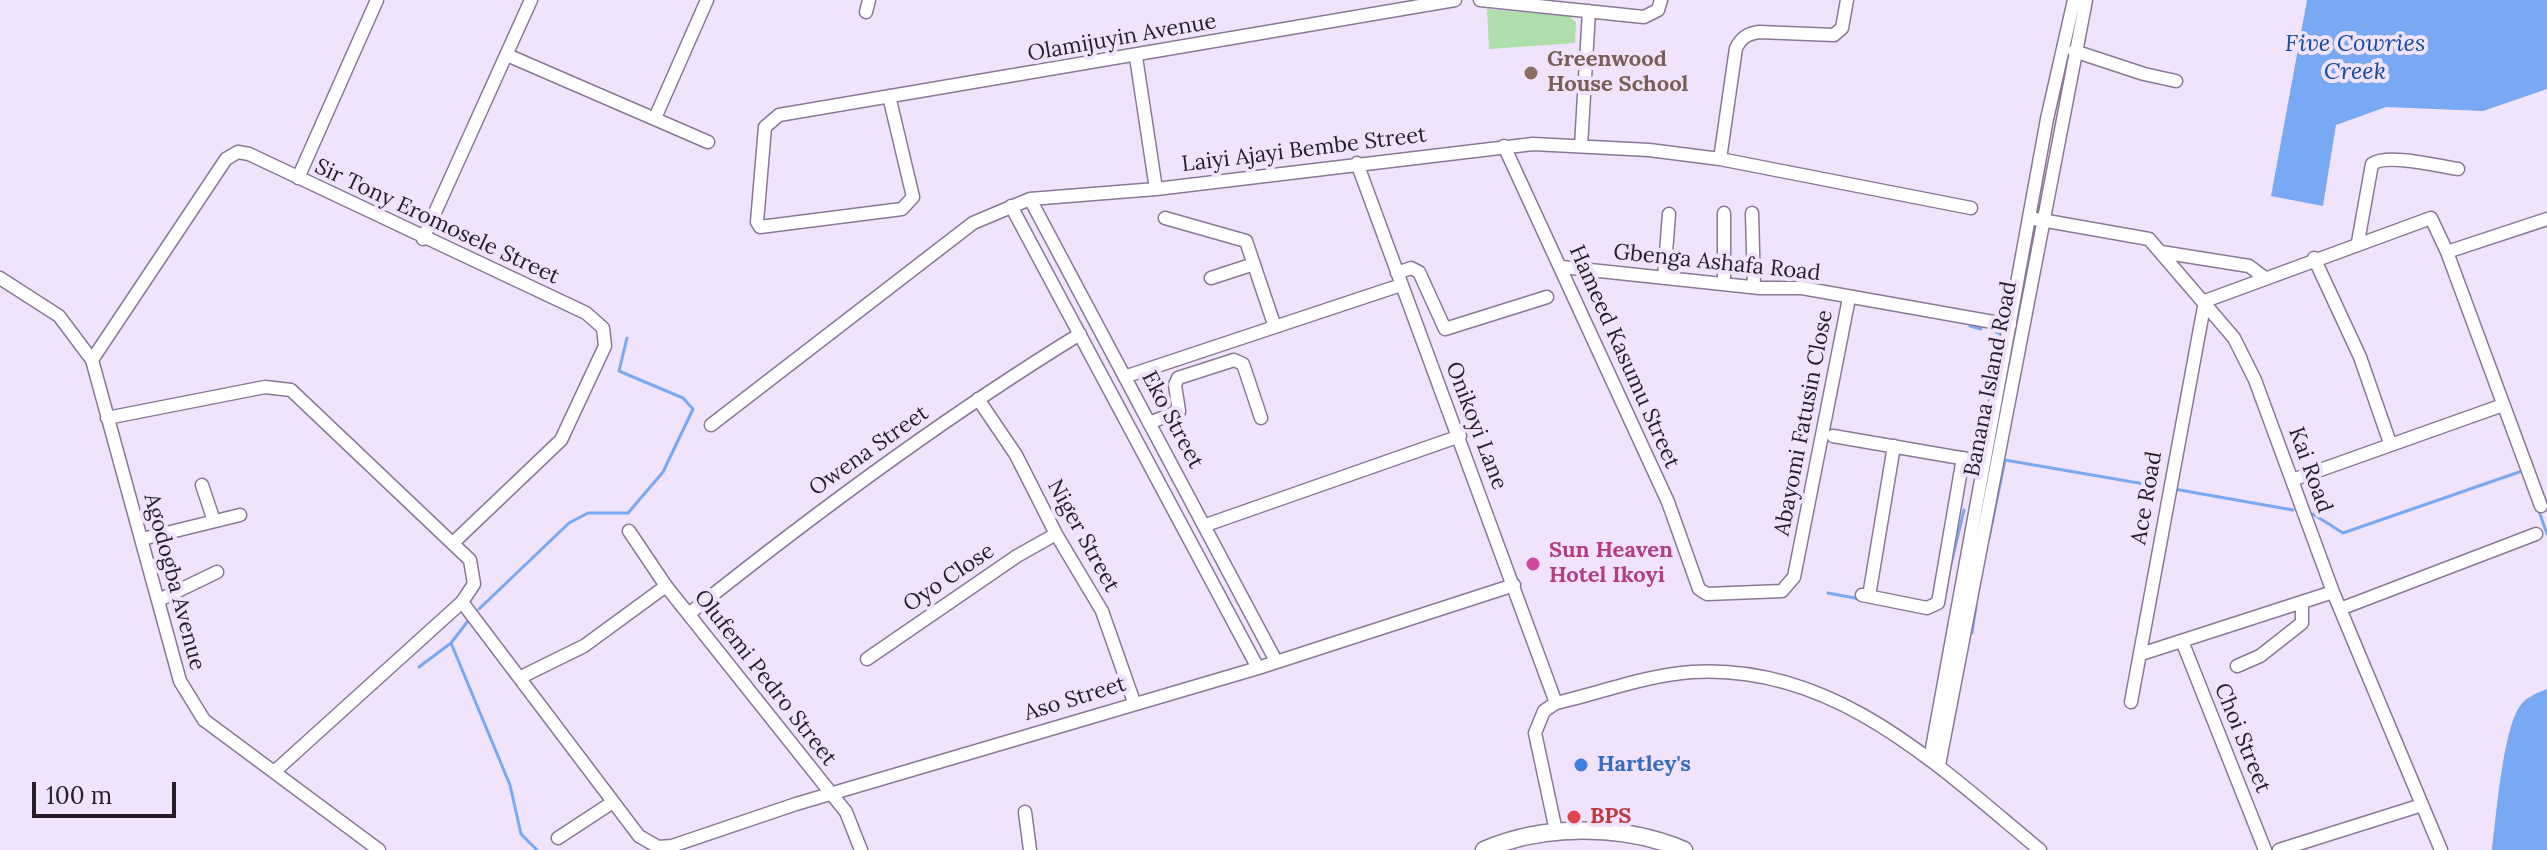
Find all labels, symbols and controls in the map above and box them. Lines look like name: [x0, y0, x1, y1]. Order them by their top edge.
street label: Olamijuyin Avenue: [1026, 8, 1218, 68]
water label: Five Cowries Creek: [2285, 30, 2425, 86]
place label: Greenwood House School: [1547, 47, 1688, 98]
marker: Greenwood House School: [1522, 64, 1540, 82]
street label: Laiyi Ajayi Bembe Street: [1180, 122, 1428, 178]
street label: Sir Tony Eromosele Street: [310, 154, 564, 290]
street label: Gbenga Ashafa Road: [1612, 239, 1822, 287]
street label: Hameed Kasumu Street: [1563, 241, 1685, 473]
street label: Banana Island Road: [1959, 279, 2023, 479]
street label: Abayomi Fatusin Close: [1769, 308, 1839, 538]
street label: Onikoyi Lane: [1440, 358, 1512, 494]
street label: Eko Street: [1135, 367, 1209, 473]
street label: Owena Street: [804, 400, 934, 502]
street label: Kai Road: [2282, 423, 2338, 517]
street label: Ace Road: [2126, 449, 2168, 547]
street label: Niger Street: [1041, 475, 1125, 597]
street label: Agodogba Avenue: [138, 491, 210, 673]
street label: Oyo Close: [899, 538, 999, 618]
place label: Sun Heaven Hotel Ikoyi: [1549, 538, 1673, 590]
marker: Sun Heaven Hotel Ikoyi: [1524, 555, 1542, 573]
street label: Olufemi Pedro Street: [688, 585, 842, 771]
street label: Aso Street: [1021, 671, 1129, 727]
street label: Choi Street: [2208, 679, 2276, 797]
place label: Hartley's: [1597, 752, 1691, 778]
marker: Hartley's: [1572, 756, 1590, 774]
scale bar: [36, 766, 180, 816]
text: 100 m: [46, 780, 112, 811]
place label: BPS: [1590, 804, 1632, 830]
marker: BPS: [1565, 808, 1583, 826]

